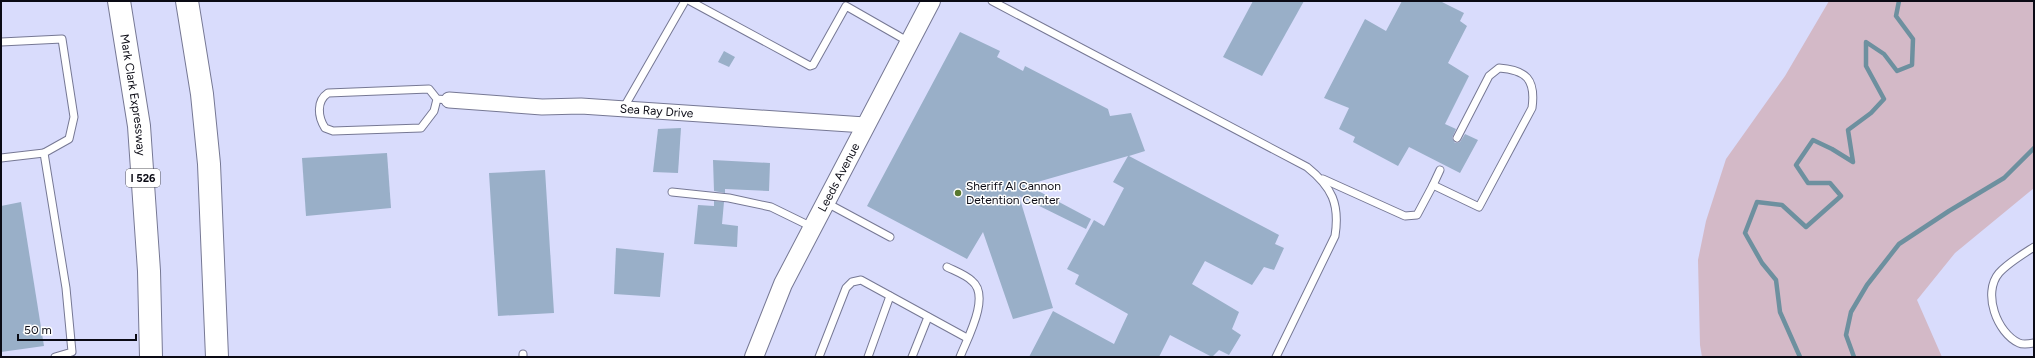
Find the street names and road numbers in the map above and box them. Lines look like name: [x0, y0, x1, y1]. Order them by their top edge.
street label: Mark Clark Expressway: [117, 33, 148, 157]
street label: Sea Ray Drive: [619, 102, 694, 121]
street label: Leeds Avenue: [815, 140, 863, 214]
road number: I 526: [126, 169, 160, 187]

